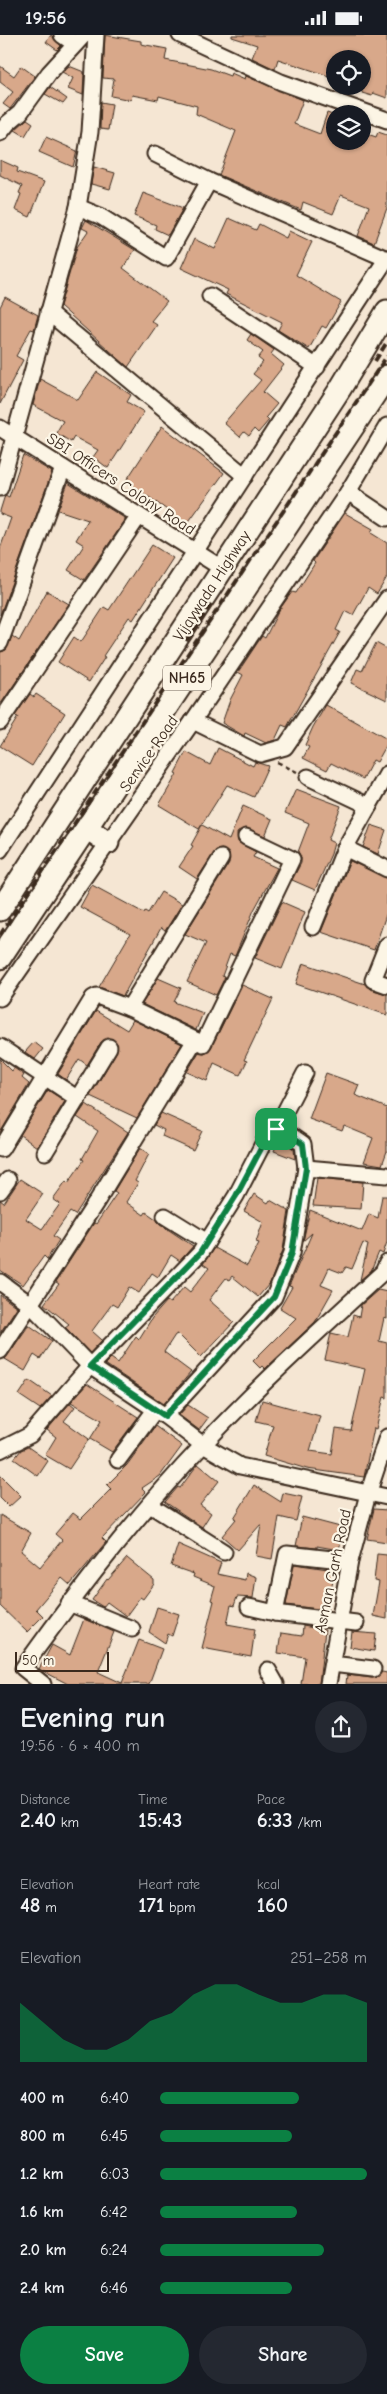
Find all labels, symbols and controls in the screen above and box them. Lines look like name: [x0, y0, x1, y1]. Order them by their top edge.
text: 19:56: [25, 7, 66, 29]
map controls: [326, 50, 371, 150]
button: locate: [326, 50, 371, 95]
button: layers: [326, 105, 371, 150]
street label: SBI Officers Colony Road: [43, 429, 199, 539]
street label: Vijaywada Highway: [170, 527, 255, 645]
road number: NH65: [163, 665, 211, 691]
street label: Service Road: [116, 712, 182, 796]
pin: [255, 1108, 297, 1150]
icon: arrive: [262, 1115, 290, 1143]
street label: Asman Garh Road: [311, 1507, 355, 1635]
scale bar: [15, 1649, 109, 1672]
text: 50 m: [22, 1652, 54, 1669]
button: share: [315, 1701, 367, 1753]
text: Evening run: [20, 1702, 165, 1734]
text: 19:56 · 6 × 400 m: [20, 1737, 140, 1755]
text: Distance: [20, 1791, 70, 1808]
text: Time: [138, 1791, 167, 1808]
text: Pace: [257, 1791, 285, 1808]
text: 2.40: [20, 1808, 56, 1832]
text: 15:43: [138, 1808, 182, 1832]
text: 6:33: [257, 1808, 293, 1832]
text: km: [56, 1814, 79, 1831]
text: /km: [293, 1814, 322, 1831]
text: Elevation: [20, 1876, 74, 1893]
text: Heart rate: [138, 1876, 200, 1893]
text: kcal: [257, 1876, 280, 1893]
text: 48: [20, 1893, 41, 1917]
text: 171: [138, 1893, 164, 1917]
text: 160: [257, 1893, 288, 1917]
text: m: [41, 1899, 57, 1916]
text: bpm: [164, 1899, 195, 1916]
text: Elevation: [20, 1949, 81, 1967]
text: 251–258 m: [290, 1949, 367, 1967]
text: 400 m: [20, 2089, 64, 2107]
text: 6:40: [100, 2089, 129, 2107]
text: 800 m: [20, 2127, 65, 2145]
text: 6:45: [100, 2127, 128, 2145]
text: 1.2 km: [20, 2165, 63, 2183]
text: 6:03: [100, 2165, 129, 2183]
text: 1.6 km: [20, 2203, 64, 2221]
text: 6:42: [100, 2203, 128, 2221]
text: 2.0 km: [20, 2241, 66, 2259]
text: 6:24: [100, 2241, 128, 2259]
text: 2.4 km: [20, 2279, 65, 2297]
text: 6:46: [100, 2279, 128, 2297]
button: Save: [20, 2326, 189, 2384]
button: Share: [199, 2326, 367, 2384]

